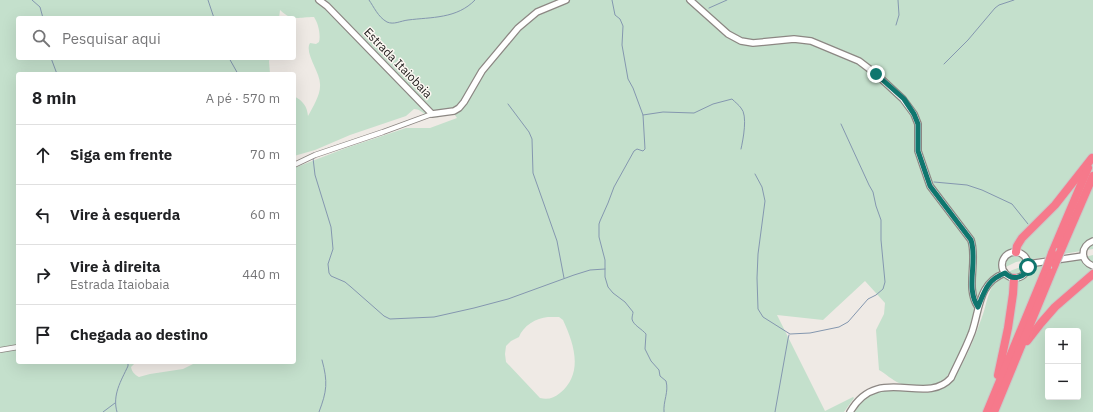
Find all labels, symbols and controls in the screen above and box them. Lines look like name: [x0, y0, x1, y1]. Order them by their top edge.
search box: [16, 16, 296, 60]
street label: Estrada Itaiobaia: [361, 24, 436, 101]
icon: search: [30, 27, 52, 49]
text: Pesquisar aqui: [62, 29, 161, 48]
route end: [867, 65, 885, 83]
text: 8 min: [32, 87, 76, 109]
text: A pé · 570 m: [206, 90, 280, 107]
icon: ahead: [32, 144, 54, 166]
text: Siga em frente: [70, 145, 172, 164]
text: 70 m: [250, 146, 280, 163]
icon: left: [32, 204, 54, 226]
text: Vire à esquerda: [70, 205, 180, 224]
text: 60 m: [250, 206, 280, 223]
text: Vire à direita: [70, 257, 160, 276]
route start: [1019, 258, 1037, 276]
icon: right: [32, 264, 54, 286]
text: 440 m: [242, 266, 280, 283]
text: Estrada Itaiobaia: [70, 276, 170, 293]
icon: arrive: [32, 324, 54, 346]
text: Chegada ao destino: [70, 325, 208, 344]
map controls: [1045, 328, 1081, 400]
button: +: [1045, 328, 1081, 364]
button: −: [1045, 364, 1081, 400]

